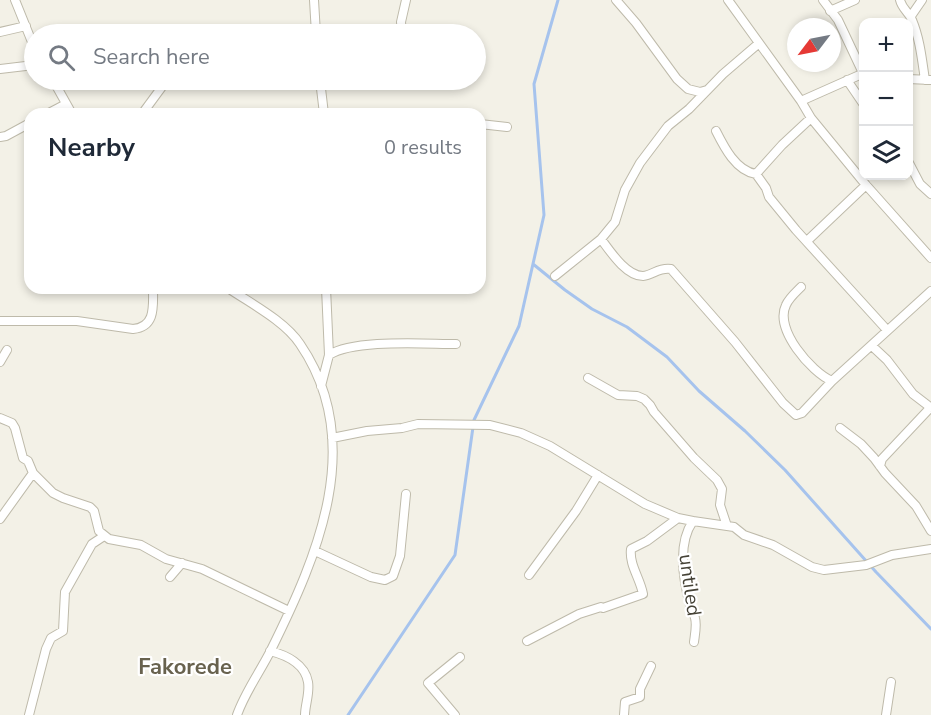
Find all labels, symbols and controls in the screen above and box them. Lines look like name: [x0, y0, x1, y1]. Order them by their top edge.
north arrow: [787, 18, 841, 72]
map controls: [859, 18, 913, 180]
button: +: [859, 18, 913, 72]
search box: [24, 24, 486, 90]
icon: search: [45, 41, 78, 74]
text: Search here: [93, 42, 210, 72]
button: −: [859, 72, 913, 126]
button: layers: [859, 126, 913, 180]
text: Nearby: [48, 130, 135, 165]
text: 0 results: [384, 134, 462, 161]
street label: untiled: [672, 552, 708, 618]
district label: Fakorede: [138, 652, 232, 682]

